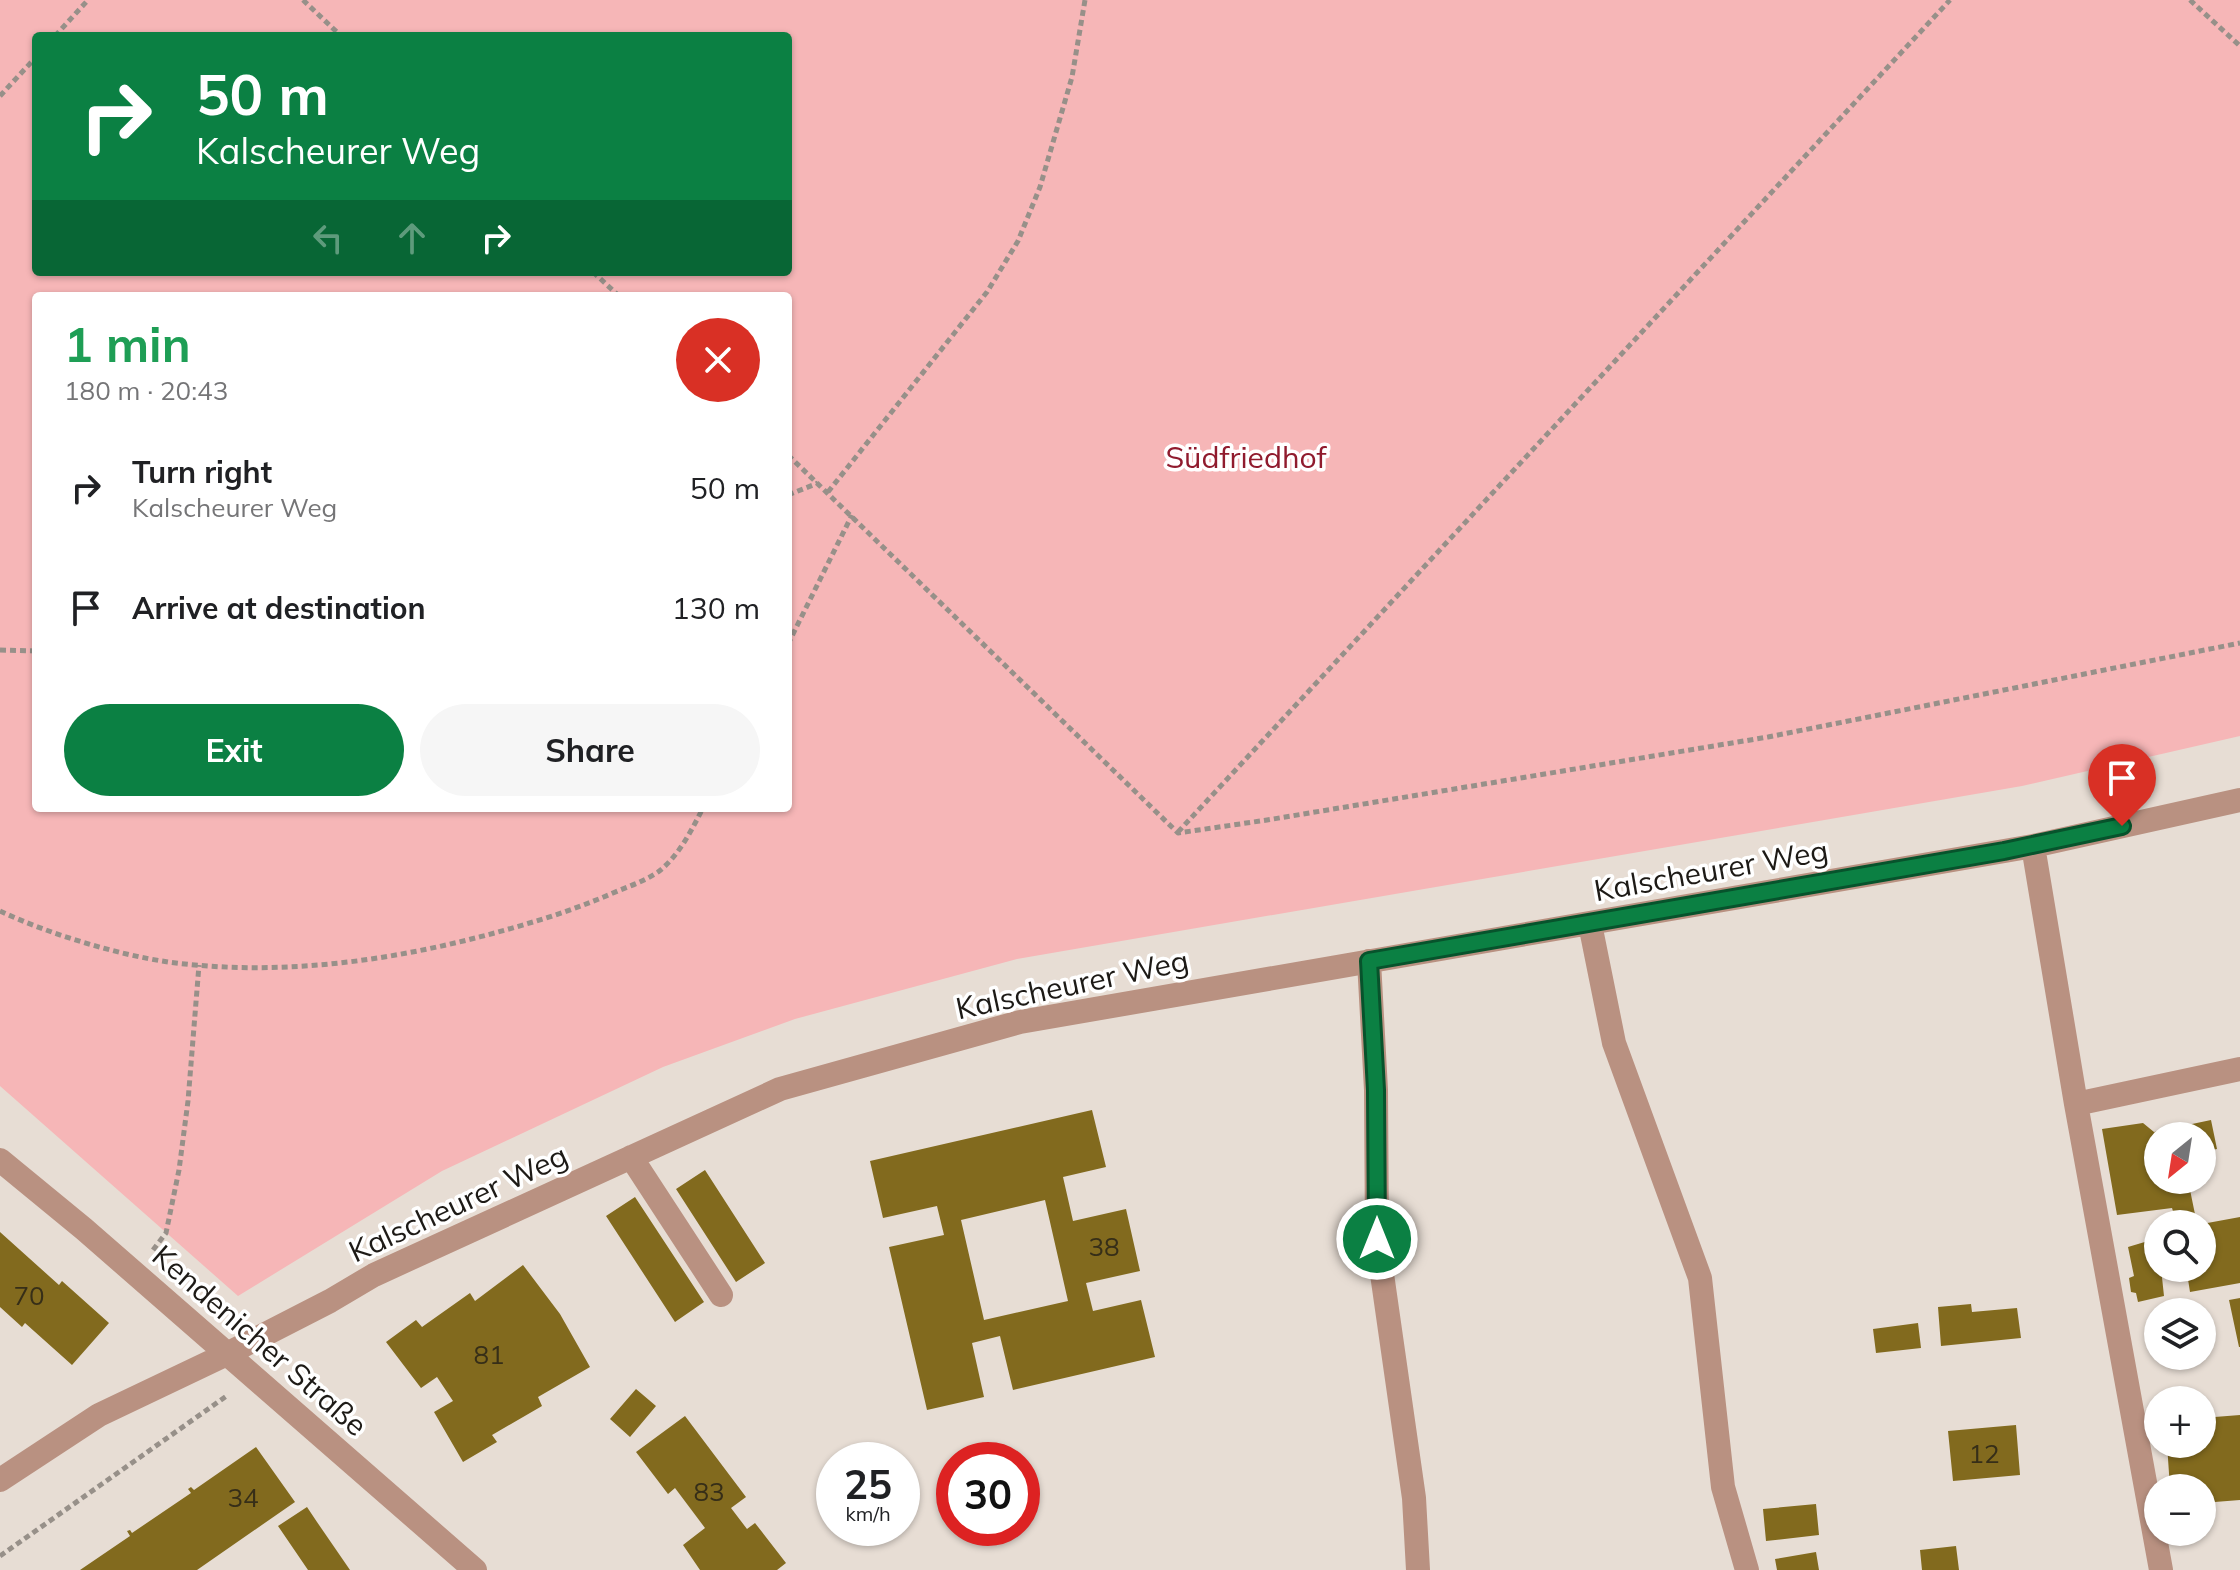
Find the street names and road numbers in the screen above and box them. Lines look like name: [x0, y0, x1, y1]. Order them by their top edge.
street label: Kalscheurer Weg: [1591, 831, 1831, 909]
street label: Kalscheurer Weg: [952, 941, 1192, 1027]
street label: Kalscheurer Weg: [343, 1136, 573, 1270]
street label: Kendenicher Straße: [145, 1236, 375, 1444]

